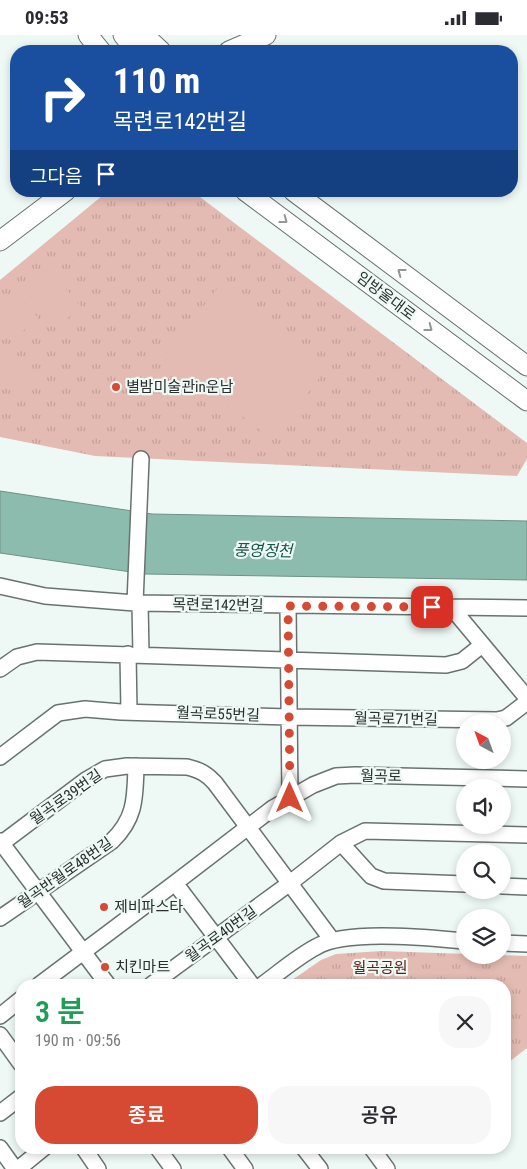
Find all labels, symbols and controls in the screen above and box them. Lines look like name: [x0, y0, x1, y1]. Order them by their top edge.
text: 09:53: [25, 6, 69, 29]
text: 110 m: [113, 61, 200, 102]
icon: right: [30, 65, 95, 130]
text: 목련로142번길: [113, 109, 247, 134]
icon: arrive: [92, 160, 120, 188]
text: 그다음: [30, 165, 82, 188]
one-way arrow: [278, 215, 287, 223]
street label: 임방울대로: [353, 268, 419, 324]
one-way arrow: [398, 269, 407, 277]
one-way arrow: [423, 322, 432, 330]
place label: 별밤미술관in운남: [126, 378, 234, 396]
marker: 별밤미술관in운남: [110, 381, 122, 393]
water label: 풍영정천: [233, 540, 295, 561]
pin: [411, 586, 453, 628]
icon: arrive: [418, 593, 446, 621]
street label: 목련로142번길: [172, 595, 264, 615]
street label: 월곡로55번길: [176, 704, 260, 724]
street label: 월곡로71번길: [354, 709, 438, 729]
north arrow: [456, 714, 511, 769]
map controls: [456, 714, 511, 964]
street label: 월곡로39번길: [27, 766, 105, 828]
street label: 월곡로: [360, 767, 402, 785]
position arrow: [263, 771, 315, 823]
button: sound: [456, 779, 511, 834]
street label: 월곡반월로48번길: [14, 834, 116, 912]
button: search: [456, 844, 511, 899]
place label: 제비파스타: [114, 898, 183, 916]
marker: 제비파스타: [98, 901, 110, 913]
street label: 월곡로40번길: [182, 902, 260, 966]
button: layers: [456, 909, 511, 964]
place label: 치킨마트: [115, 958, 170, 976]
park label: 월곡공원: [352, 959, 408, 977]
marker: 치킨마트: [99, 961, 111, 973]
text: 3 분: [35, 994, 85, 1029]
button: close: [439, 996, 491, 1048]
text: 190 m · 09:56: [35, 1031, 121, 1050]
button: 종료: [35, 1086, 258, 1144]
button: 공유: [268, 1086, 491, 1144]

